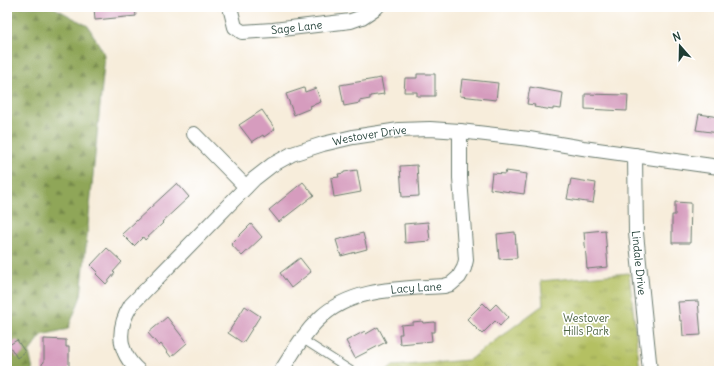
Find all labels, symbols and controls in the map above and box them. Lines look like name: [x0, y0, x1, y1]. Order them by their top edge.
street label: Sage Lane: [270, 17, 323, 37]
north arrow: [660, 26, 700, 66]
text: N: [671, 29, 683, 44]
street label: Westover Drive: [331, 123, 407, 149]
street label: Lindale Drive: [629, 230, 649, 296]
street label: Lacy Lane: [390, 279, 442, 297]
park label: Westover Hills Park: [563, 311, 610, 338]

